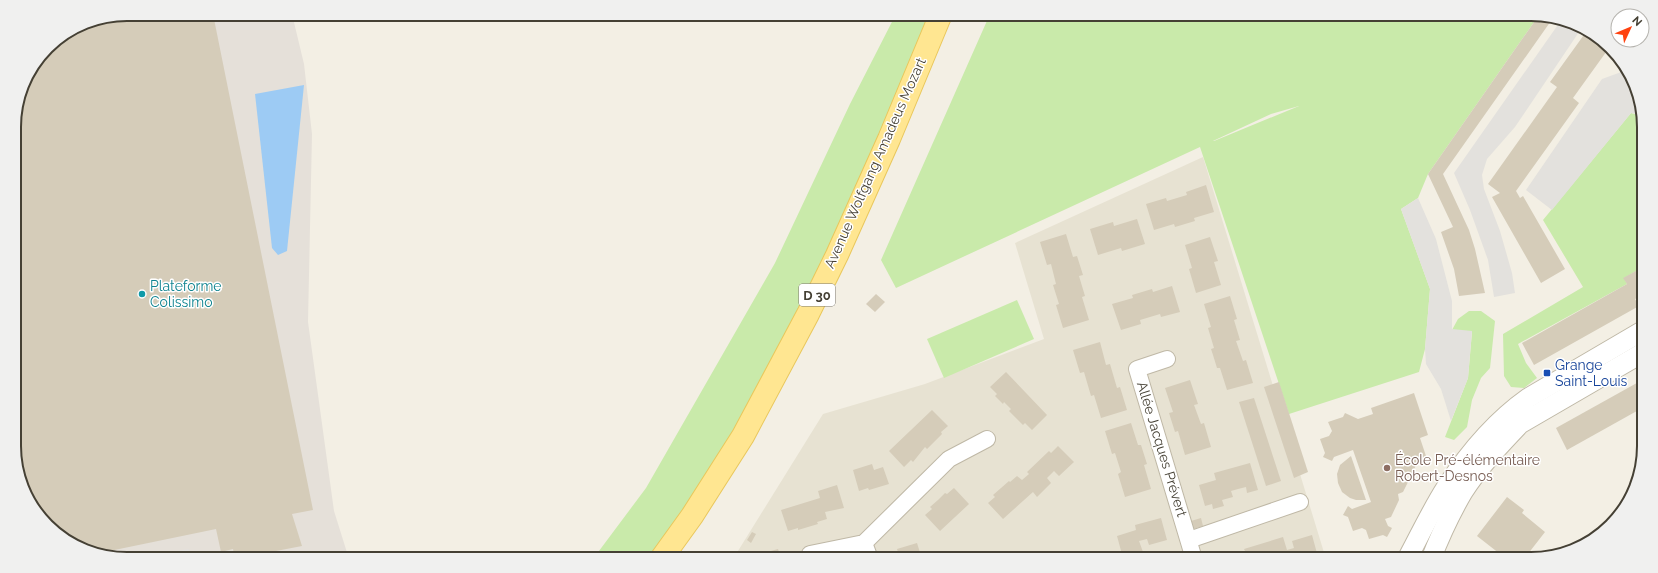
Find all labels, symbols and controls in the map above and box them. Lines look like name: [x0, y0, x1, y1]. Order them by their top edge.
north arrow: [1610, 8, 1650, 48]
text: N: [1629, 14, 1644, 29]
street label: Avenue Wolfgang Amadeus Mozart: [821, 55, 929, 271]
place label: Plateforme Colissimo: [150, 278, 222, 310]
road number: D 30: [799, 284, 835, 306]
marker: Plateforme Colissimo: [137, 289, 147, 299]
place label: Grange Saint-Louis: [1555, 357, 1628, 389]
marker: Grange Saint-Louis: [1542, 368, 1552, 378]
street label: Allée Jacques Prévert: [1134, 379, 1190, 519]
place label: École Pré-élémentaire Robert-Desnos: [1395, 451, 1540, 484]
marker: École Pré-élémentaire Robert-Desnos: [1382, 463, 1392, 473]

